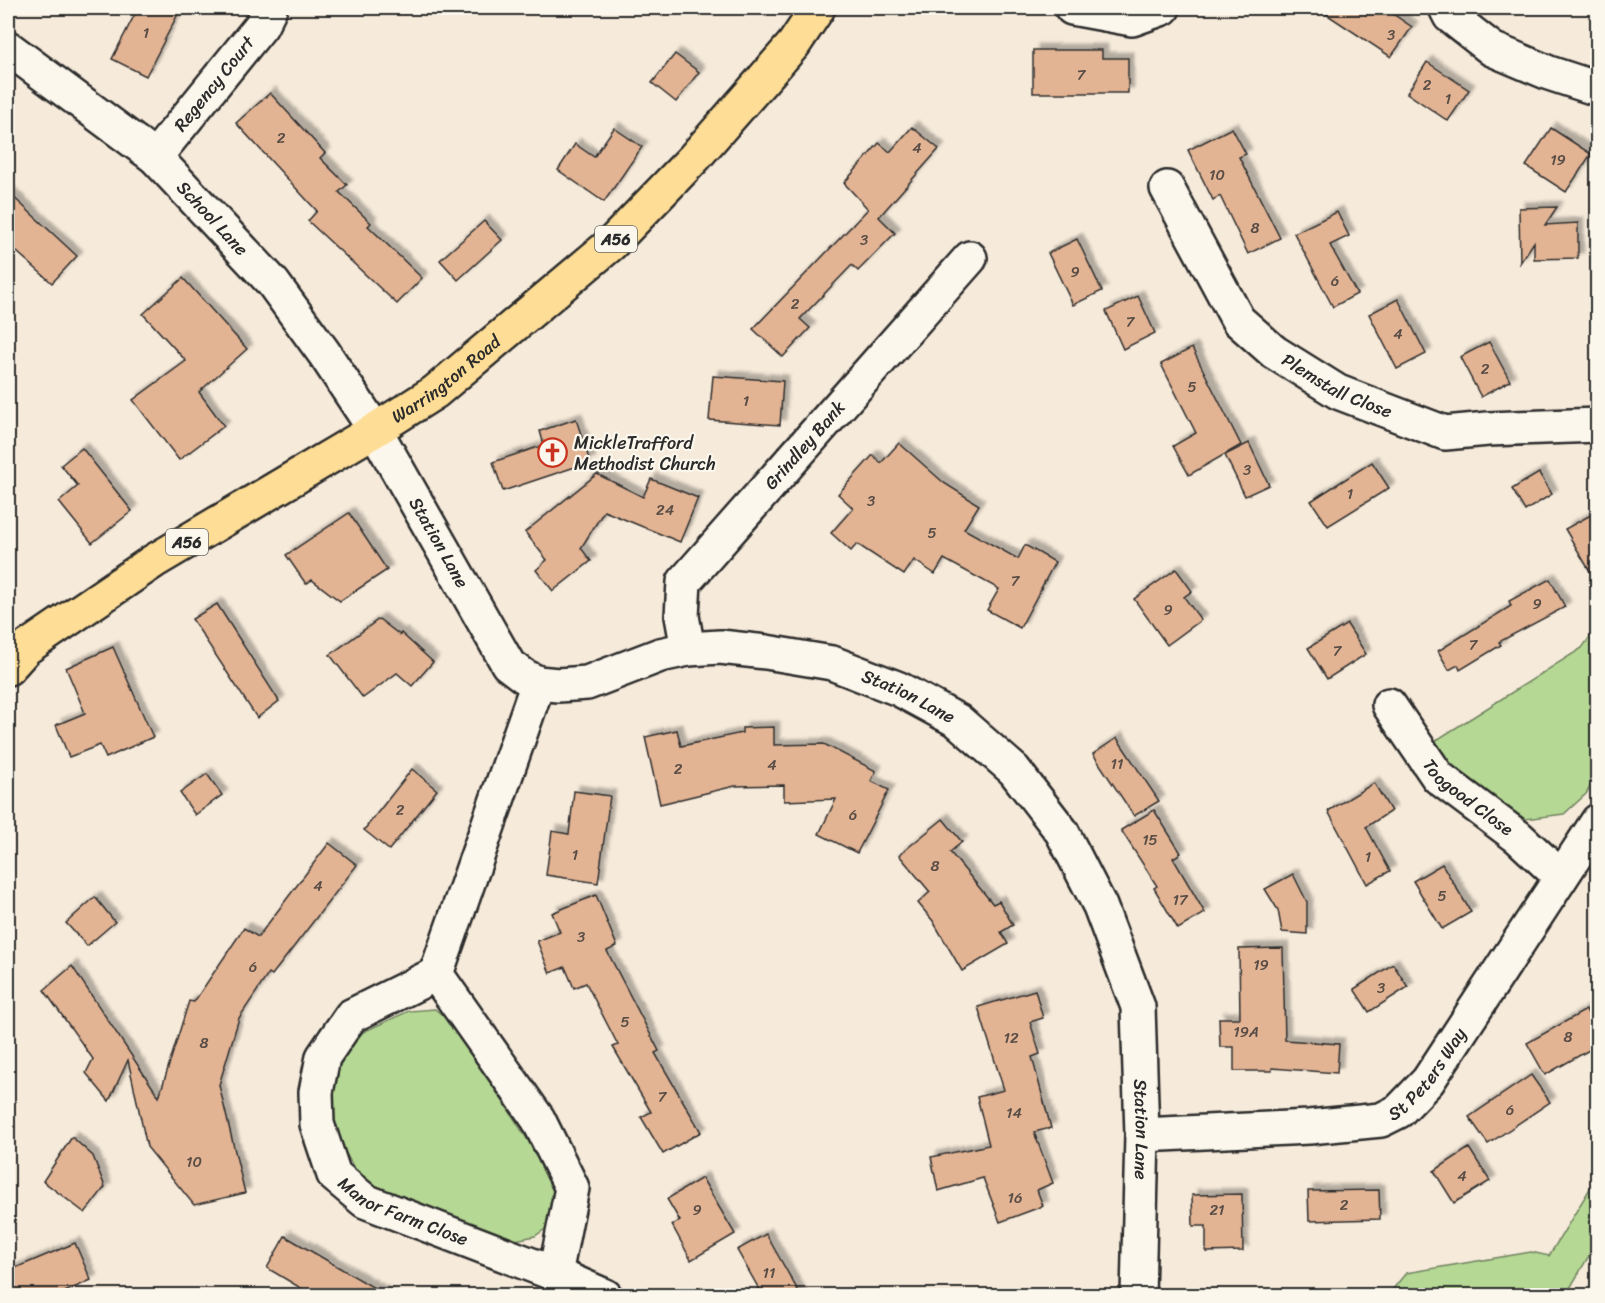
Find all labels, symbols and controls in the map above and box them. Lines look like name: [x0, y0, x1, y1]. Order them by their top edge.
house number: 1: [143, 20, 149, 46]
house number: 3: [1387, 22, 1395, 48]
street label: Regency Court: [165, 28, 263, 139]
house number: 7: [1077, 62, 1087, 88]
house number: 2: [1423, 72, 1432, 98]
house number: 1: [1445, 86, 1451, 112]
house number: 2: [277, 125, 286, 151]
house number: 4: [912, 135, 922, 161]
house number: 19: [1550, 147, 1566, 173]
house number: 10: [1209, 162, 1225, 188]
street label: School Lane: [169, 173, 256, 264]
house number: 8: [1250, 215, 1260, 241]
road number: A56: [595, 226, 637, 252]
house number: 3: [860, 227, 868, 253]
house number: 9: [1070, 259, 1080, 285]
house number: 6: [1331, 268, 1339, 294]
house number: 2: [791, 291, 800, 317]
house number: 7: [1126, 309, 1136, 335]
house number: 4: [1393, 321, 1403, 347]
street label: Warrington Road: [385, 326, 509, 432]
street label: Plemstall Close: [1275, 344, 1397, 427]
house number: 2: [1481, 356, 1490, 382]
house number: 5: [1187, 374, 1197, 400]
house number: 1: [743, 388, 749, 414]
street label: Grindley Bank: [756, 393, 854, 497]
place label: MickleTrafford Methodist Church: [574, 427, 716, 480]
church icon: MickleTrafford Methodist Church: [537, 437, 569, 469]
house number: 3: [1243, 457, 1251, 483]
house number: 1: [1347, 481, 1353, 507]
house number: 3: [867, 488, 875, 514]
street label: Station Lane: [400, 491, 478, 594]
house number: 24: [656, 497, 674, 523]
house number: 5: [927, 520, 937, 546]
road number: A56: [166, 529, 208, 555]
house number: 7: [1011, 568, 1021, 594]
house number: 9: [1532, 591, 1542, 617]
house number: 9: [1163, 597, 1173, 623]
house number: 7: [1469, 632, 1479, 658]
house number: 7: [1333, 638, 1343, 664]
street label: Station Lane: [857, 660, 961, 733]
house number: 11: [1111, 751, 1123, 777]
house number: 4: [767, 752, 777, 778]
street label: Toogood Close: [1414, 752, 1521, 845]
house number: 2: [674, 756, 683, 782]
house number: 2: [396, 797, 405, 823]
house number: 6: [849, 802, 857, 828]
house number: 15: [1142, 827, 1158, 853]
house number: 1: [572, 842, 578, 868]
house number: 1: [1365, 844, 1371, 870]
house number: 8: [930, 853, 940, 879]
house number: 4: [313, 873, 323, 899]
house number: 5: [1437, 883, 1447, 909]
house number: 17: [1172, 887, 1189, 913]
house number: 3: [577, 924, 585, 950]
house number: 19: [1253, 952, 1269, 978]
house number: 6: [249, 954, 257, 980]
house number: 3: [1377, 975, 1385, 1001]
house number: 5: [620, 1009, 630, 1035]
house number: 19A: [1233, 1019, 1259, 1045]
street label: St Peters Way: [1383, 1020, 1475, 1130]
house number: 8: [1563, 1024, 1573, 1050]
house number: 12: [1003, 1025, 1019, 1051]
house number: 8: [199, 1030, 209, 1056]
street label: Station Lane: [1124, 1079, 1158, 1180]
house number: 7: [658, 1084, 668, 1110]
house number: 6: [1506, 1097, 1514, 1123]
house number: 14: [1006, 1100, 1022, 1126]
house number: 10: [186, 1149, 202, 1175]
house number: 4: [1457, 1163, 1467, 1189]
street label: Manor Farm Close: [330, 1168, 473, 1255]
house number: 16: [1008, 1185, 1022, 1211]
house number: 2: [1340, 1192, 1349, 1218]
house number: 9: [692, 1197, 702, 1223]
house number: 21: [1209, 1197, 1225, 1223]
house number: 11: [763, 1260, 775, 1286]

